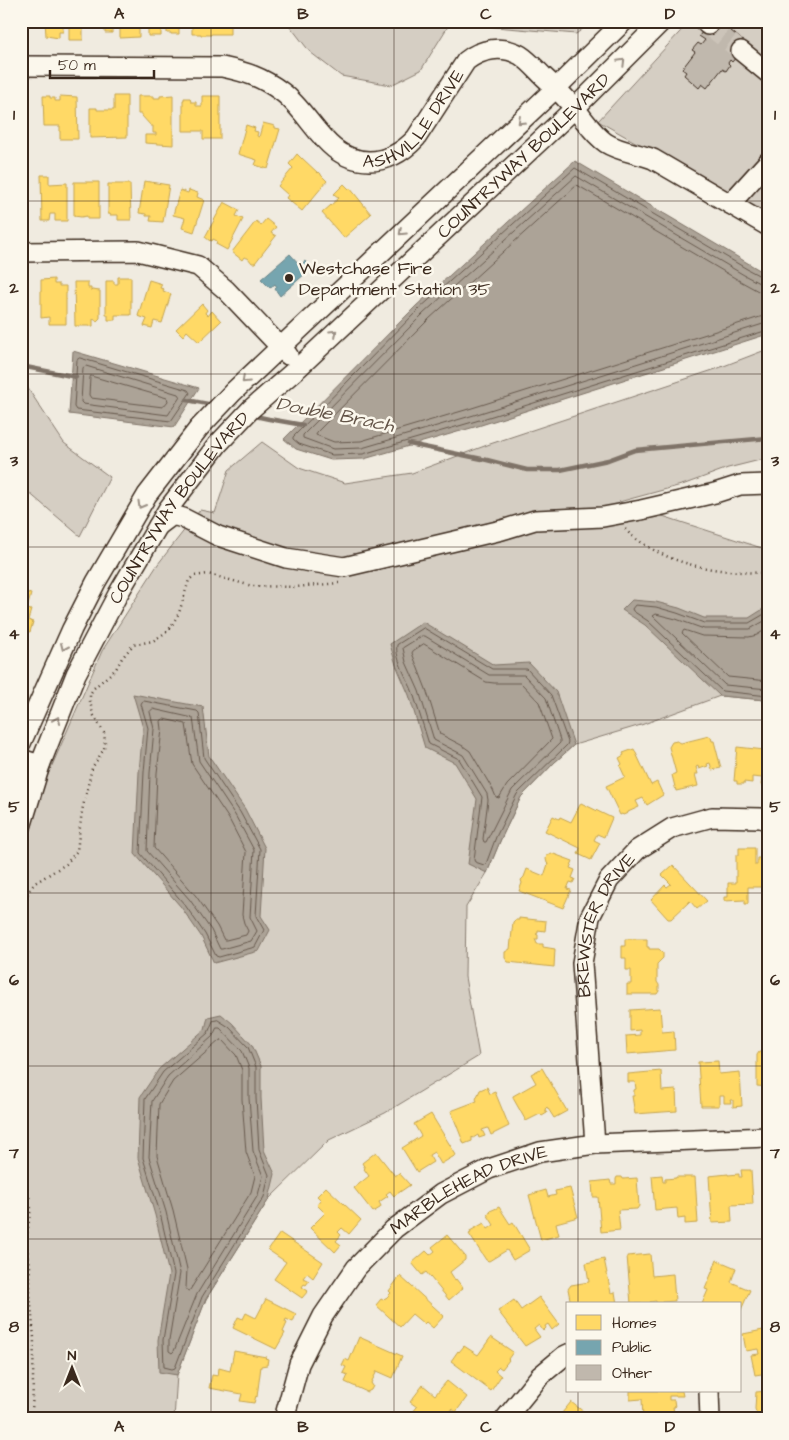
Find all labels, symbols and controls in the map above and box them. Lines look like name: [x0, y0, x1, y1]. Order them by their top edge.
text: A: [114, 3, 125, 25]
text: B: [297, 3, 309, 25]
text: C: [480, 3, 492, 25]
text: D: [665, 3, 676, 25]
scale bar: [50, 48, 154, 80]
text: 50 m: [58, 55, 96, 76]
one-way arrow: [616, 58, 625, 67]
street label: ASHVILLE DRIVE: [362, 64, 470, 174]
street label: COUNTRYWAY BOULEVARD: [431, 67, 616, 244]
text: 1: [13, 104, 16, 126]
text: 1: [774, 104, 777, 126]
one-way arrow: [517, 115, 526, 124]
one-way arrow: [399, 226, 408, 235]
place label: Westchase Fire Department Station 35: [299, 256, 491, 302]
marker: Westchase Fire Department Station 35: [283, 272, 295, 284]
text: 2: [8, 277, 19, 299]
text: 2: [769, 277, 780, 299]
one-way arrow: [329, 330, 338, 339]
one-way arrow: [242, 374, 251, 383]
water label: Double Brach: [274, 390, 398, 440]
street label: COUNTRYWAY BOULEVARD: [103, 406, 255, 608]
text: 3: [9, 450, 19, 472]
text: 3: [770, 450, 780, 472]
one-way arrow: [138, 499, 148, 508]
text: 4: [9, 623, 20, 645]
text: 4: [770, 623, 781, 645]
one-way arrow: [59, 642, 70, 651]
one-way arrow: [51, 716, 62, 725]
text: 5: [8, 796, 20, 818]
text: 5: [769, 796, 781, 818]
street label: BREWSTER DRIVE: [569, 847, 641, 998]
text: 6: [9, 969, 19, 991]
text: 6: [770, 969, 780, 991]
street label: MARBLEHEAD DRIVE: [384, 1139, 549, 1241]
text: 7: [8, 1142, 19, 1164]
text: 7: [769, 1142, 780, 1164]
legend: [566, 1302, 742, 1392]
text: Homes: [612, 1313, 657, 1334]
text: 8: [9, 1316, 20, 1338]
text: 8: [770, 1316, 781, 1338]
text: Public: [612, 1337, 652, 1358]
north arrow: [48, 1342, 98, 1392]
text: N: [68, 1346, 77, 1366]
text: Other: [612, 1363, 652, 1384]
text: A: [114, 1416, 125, 1438]
text: B: [297, 1416, 309, 1438]
text: C: [480, 1416, 492, 1438]
text: D: [665, 1416, 676, 1438]

